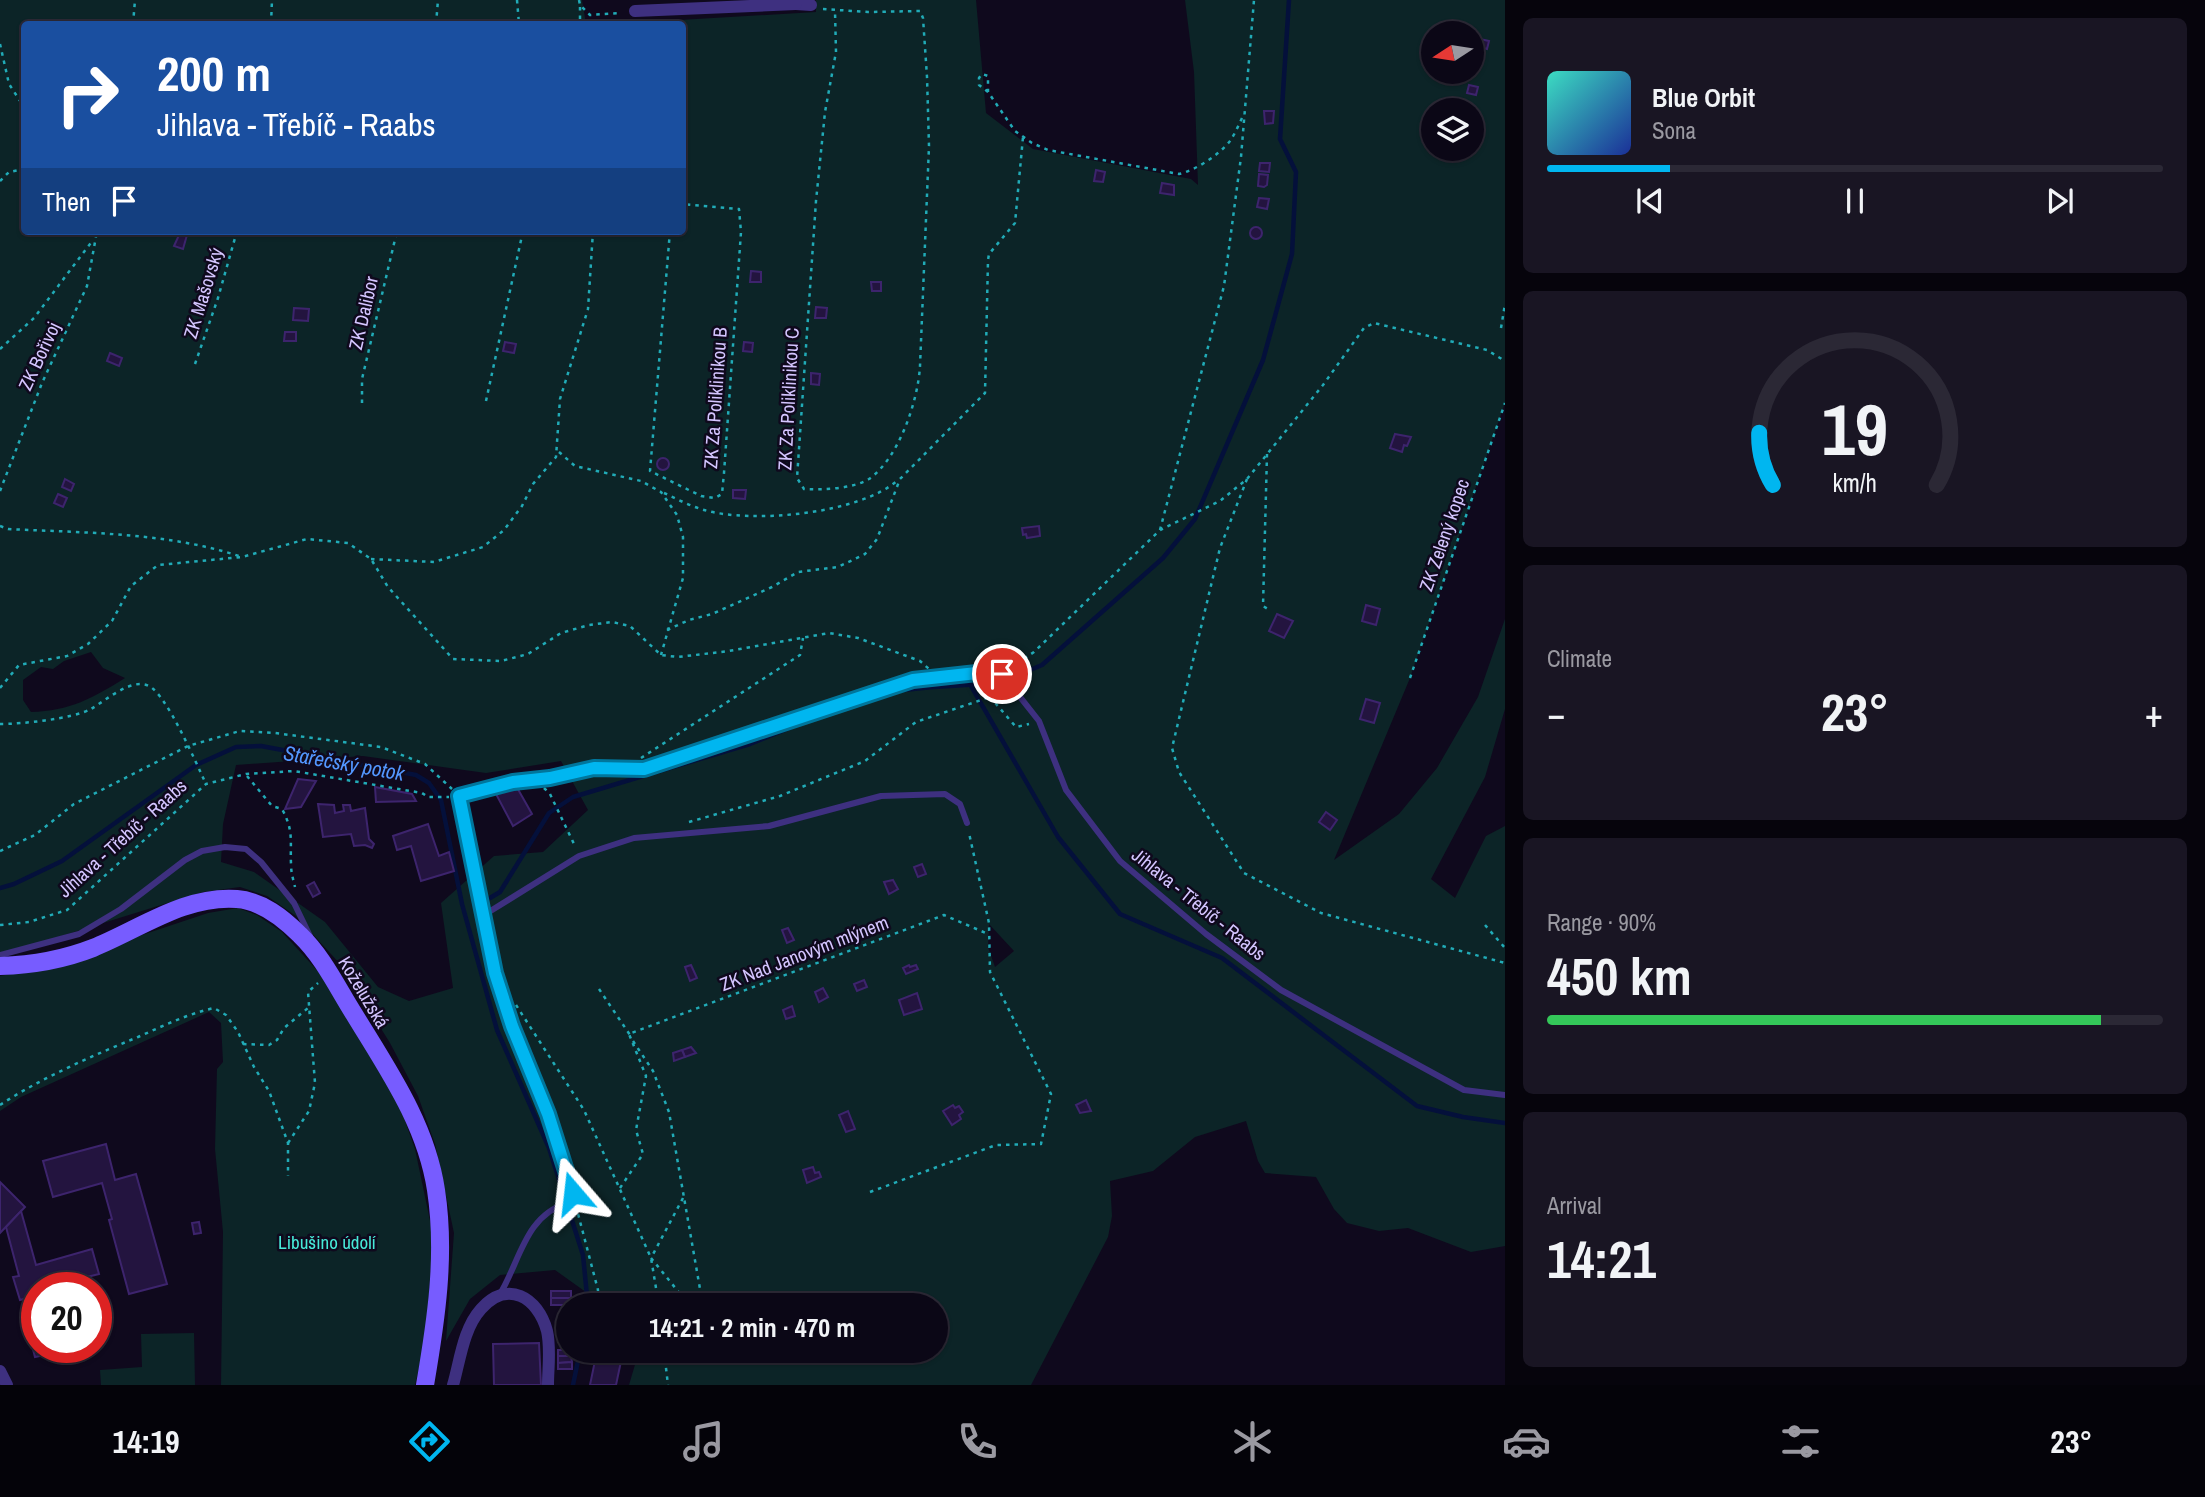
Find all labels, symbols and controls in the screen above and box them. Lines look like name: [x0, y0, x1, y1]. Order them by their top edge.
north arrow: [1421, 21, 1484, 84]
map controls: [1421, 21, 1484, 161]
text: 200 m: [157, 40, 271, 106]
icon: right: [42, 49, 133, 140]
text: Blue Orbit: [1652, 80, 1755, 115]
button: layers: [1421, 98, 1484, 161]
text: Jihlava - Třebíč - Raabs: [157, 103, 436, 146]
text: Sona: [1652, 115, 1696, 146]
icon: arrive: [105, 182, 143, 220]
icon: previous: [1631, 182, 1669, 220]
icon: pause: [1836, 182, 1874, 220]
icon: next: [2041, 182, 2079, 220]
text: Then: [42, 184, 91, 219]
street label: ZK Mašovský: [177, 244, 229, 342]
street label: ZK Dalibor: [342, 273, 384, 352]
street label: ZK Bořivoj: [12, 318, 66, 394]
street label: ZK Za Poliklinikou B: [697, 326, 733, 470]
street label: ZK Za Poliklinikou C: [771, 327, 805, 471]
text: 19: [1822, 381, 1888, 479]
text: km/h: [1833, 466, 1877, 500]
street label: ZK Zelený kopec: [1413, 475, 1475, 595]
text: Climate: [1547, 643, 1612, 674]
pin: [972, 644, 1032, 704]
icon: arrive: [983, 655, 1021, 693]
text: 23°: [1821, 677, 1889, 747]
text: −: [1547, 688, 1565, 739]
text: +: [2145, 688, 2163, 739]
water label: Stařečský potok: [281, 738, 408, 788]
street label: Jihlava - Třebíč - Raabs: [52, 773, 192, 903]
street label: Jihlava - Třebíč - Raabs: [1127, 842, 1272, 966]
text: Range · 90%: [1547, 907, 1656, 938]
street label: ZK Nad Janovým mlýnem: [716, 909, 892, 997]
text: 450 km: [1547, 941, 1692, 1011]
street label: Koželužská: [332, 951, 396, 1033]
position arrow: [536, 1156, 610, 1230]
text: Arrival: [1547, 1190, 1602, 1221]
text: 14:21: [1547, 1224, 1656, 1294]
park label: Libušino údolí: [278, 1229, 377, 1255]
speed limit sign: 20: [21, 1272, 112, 1363]
text: 14:21 · 2 min · 470 m: [649, 1310, 855, 1345]
icon: directions: [405, 1417, 454, 1466]
icon: music: [679, 1417, 728, 1466]
icon: phone: [953, 1417, 1002, 1466]
icon: climate: [1228, 1417, 1277, 1466]
icon: car: [1502, 1417, 1551, 1466]
icon: filters: [1776, 1417, 1825, 1466]
text: 14:19: [113, 1420, 180, 1463]
text: 23°: [2050, 1420, 2092, 1463]

